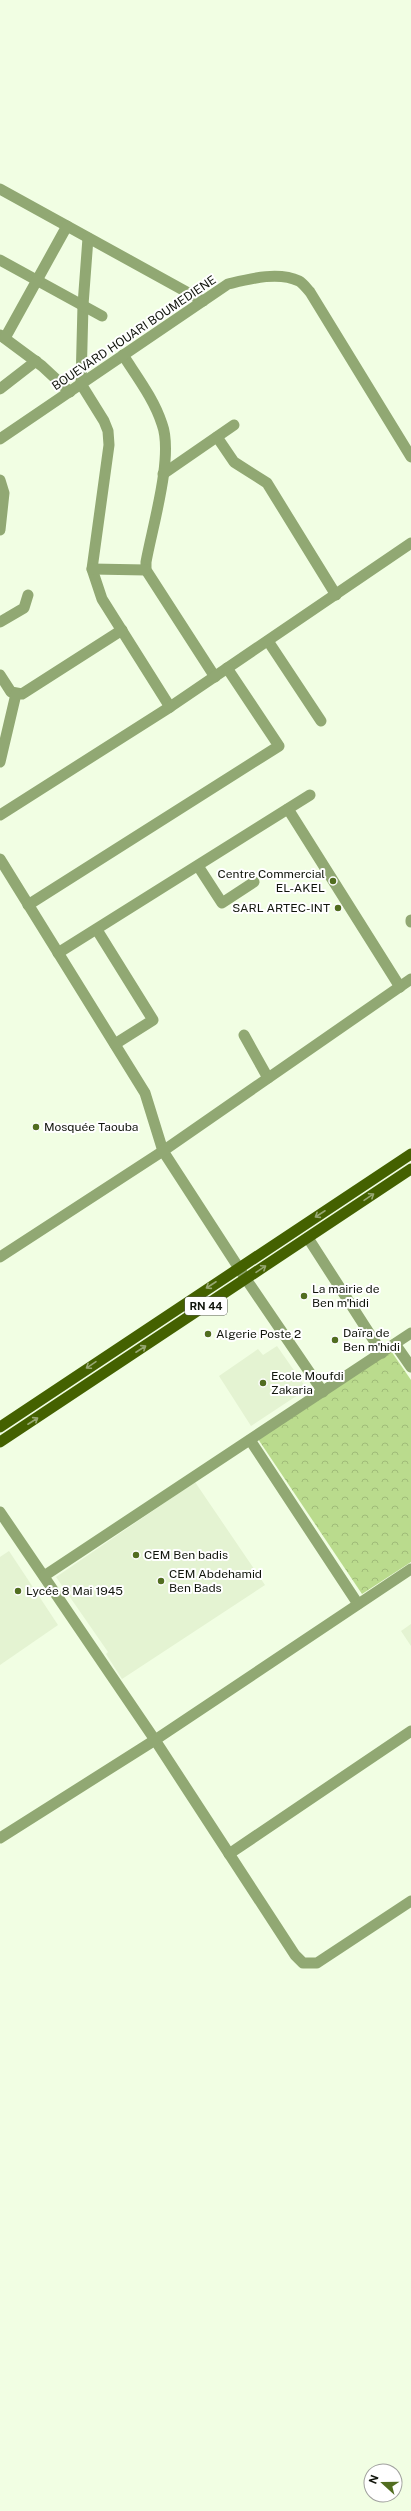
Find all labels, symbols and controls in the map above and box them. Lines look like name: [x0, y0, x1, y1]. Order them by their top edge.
street label: BOUEVARD HOUARI BOUMEDIENE: [49, 273, 219, 393]
place label: Centre Commercial EL-AKEL: [218, 867, 325, 895]
marker: Centre Commercial EL-AKEL: [328, 876, 338, 886]
place label: SARL ARTEC-INT: [232, 901, 330, 915]
marker: SARL ARTEC-INT: [333, 903, 343, 913]
place label: Mosquée Taouba: [44, 1120, 138, 1134]
marker: Mosquée Taouba: [31, 1122, 41, 1132]
one-way arrow: [363, 1193, 374, 1201]
one-way arrow: [315, 1210, 326, 1218]
one-way arrow: [255, 1265, 266, 1273]
one-way arrow: [205, 1282, 217, 1290]
place label: La mairie de Ben m'hidi: [312, 1282, 380, 1310]
marker: La mairie de Ben m'hidi: [299, 1291, 309, 1301]
road number: RN 44: [185, 1297, 227, 1315]
place label: Daïra de Ben m'hidi: [343, 1326, 400, 1354]
place label: Algerie Poste 2: [216, 1327, 301, 1341]
marker: Algerie Poste 2: [203, 1329, 213, 1339]
marker: Daïra de Ben m'hidi: [330, 1335, 340, 1345]
one-way arrow: [135, 1345, 146, 1353]
one-way arrow: [86, 1361, 97, 1369]
place label: Ecole Moufdi Zakaria: [271, 1369, 344, 1397]
marker: Ecole Moufdi Zakaria: [258, 1378, 268, 1388]
one-way arrow: [27, 1417, 38, 1425]
place label: CEM Ben badis: [144, 1548, 228, 1562]
marker: CEM Ben badis: [131, 1550, 141, 1560]
place label: CEM Abdehamid Ben Bads: [169, 1567, 262, 1595]
marker: CEM Abdehamid Ben Bads: [156, 1576, 166, 1586]
place label: Lycée 8 Mai 1945: [26, 1584, 123, 1598]
marker: Lycée 8 Mai 1945: [13, 1586, 23, 1596]
north arrow: [363, 2463, 403, 2503]
text: N: [367, 2473, 381, 2486]

